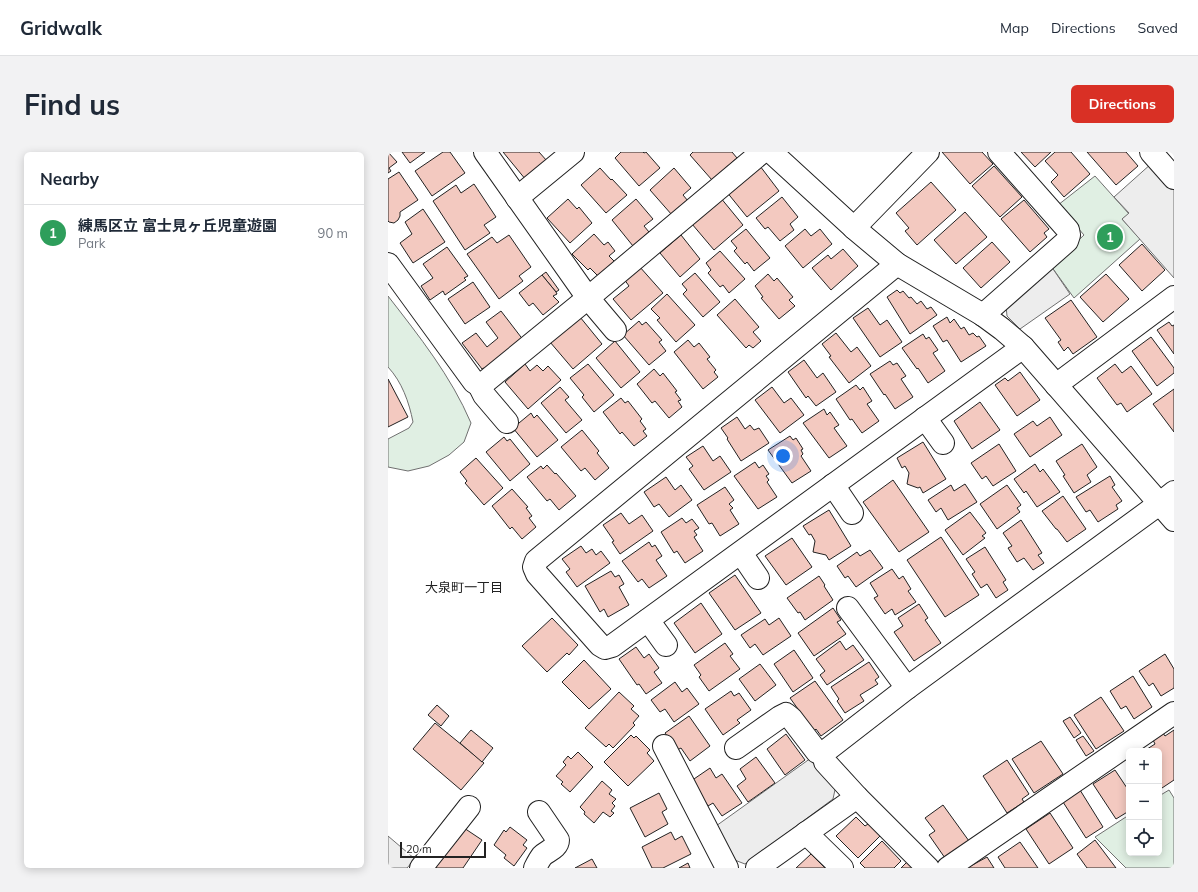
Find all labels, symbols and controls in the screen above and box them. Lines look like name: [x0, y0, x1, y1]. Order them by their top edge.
text: Gridwalk: [20, 16, 102, 40]
text: Map: [1000, 19, 1029, 37]
text: Directions: [1051, 19, 1116, 37]
text: Saved: [1138, 19, 1178, 37]
button: Directions: [1071, 85, 1174, 123]
text: Find us: [24, 87, 120, 122]
text: Nearby: [40, 168, 99, 189]
text: 練馬区立 富士見ヶ丘児童遊園: [78, 216, 277, 235]
pin: 1: [1097, 222, 1123, 252]
text: 1: [49, 225, 57, 241]
text: 90 m: [318, 225, 348, 241]
text: Park: [78, 235, 105, 251]
your location: [773, 446, 793, 466]
district label: 大泉町一丁目: [425, 579, 503, 595]
map controls: [1126, 748, 1162, 856]
button: +: [1126, 748, 1162, 784]
button: −: [1126, 784, 1162, 820]
button: locate: [1126, 820, 1162, 856]
scale bar: [400, 840, 486, 859]
text: 20 m: [406, 842, 432, 856]

